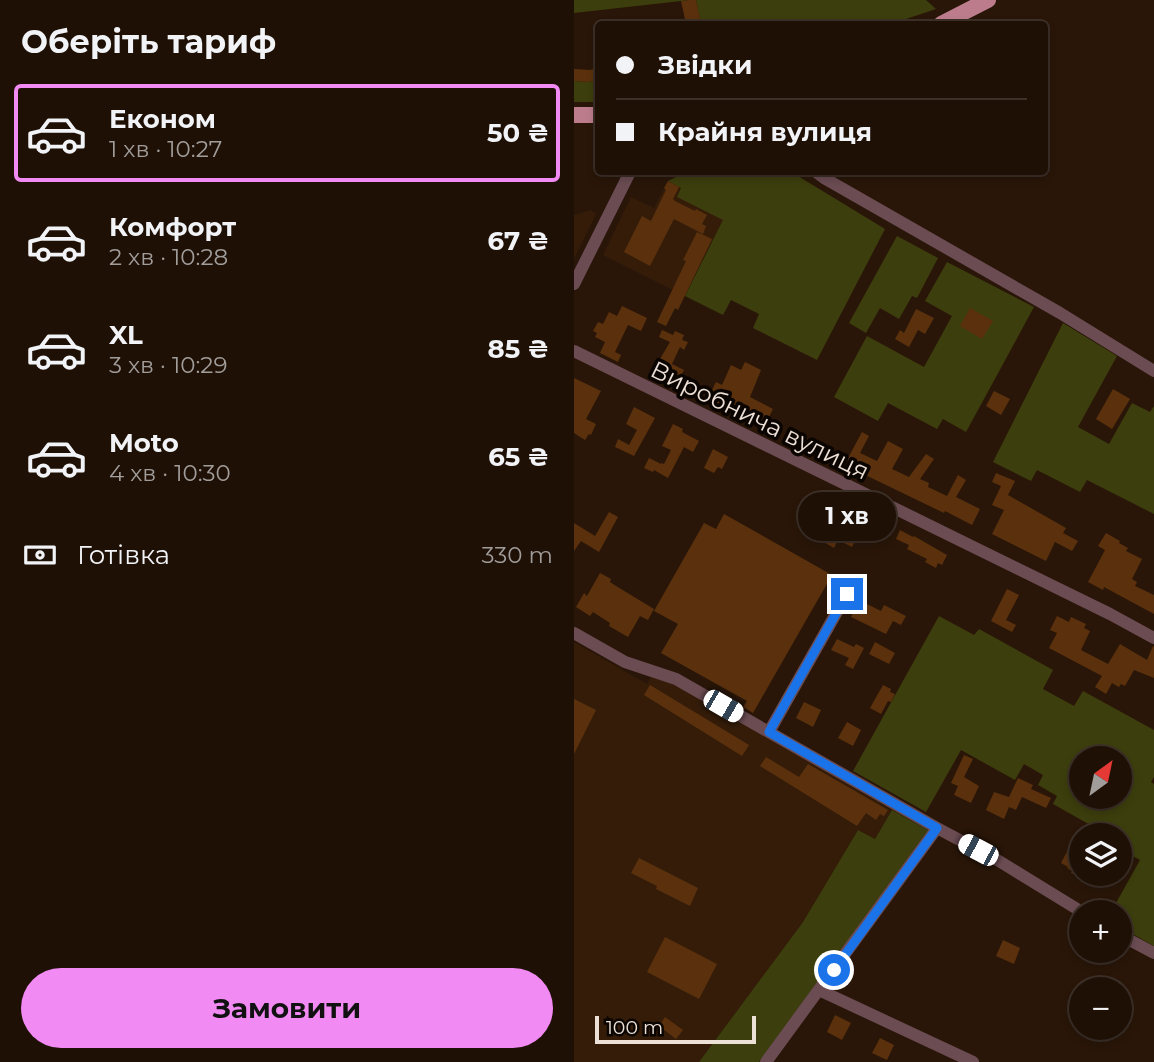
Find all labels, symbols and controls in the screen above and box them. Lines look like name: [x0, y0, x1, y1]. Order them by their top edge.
text: Оберіть тариф: [21, 22, 276, 61]
text: Звідки: [658, 49, 752, 81]
icon: car: [25, 102, 88, 165]
text: Економ: [109, 103, 216, 135]
text: Крайня вулиця: [658, 116, 872, 148]
text: 50 ₴: [487, 117, 549, 149]
text: 1 хв · 10:27: [109, 135, 222, 163]
icon: car: [25, 210, 88, 273]
text: Комфорт: [109, 211, 236, 243]
text: 67 ₴: [488, 225, 549, 257]
text: 2 хв · 10:28: [109, 243, 228, 271]
icon: car: [25, 318, 88, 381]
text: XL: [109, 319, 143, 351]
text: 85 ₴: [488, 333, 549, 365]
text: 3 хв · 10:29: [109, 351, 227, 379]
street label: Виробнича вулиця: [646, 354, 874, 486]
icon: car: [25, 426, 88, 489]
text: Moto: [109, 427, 179, 459]
text: 65 ₴: [488, 441, 549, 473]
text: 4 хв · 10:30: [109, 459, 231, 487]
callout: 1 хв: [798, 492, 896, 542]
text: 1 хв: [825, 502, 869, 530]
icon: cash: [21, 536, 59, 574]
text: Готівка: [77, 539, 170, 571]
text: 330 m: [482, 541, 553, 569]
route end: [831, 578, 863, 610]
car: [700, 686, 747, 726]
north arrow: [1069, 746, 1132, 808]
map controls: [1069, 746, 1132, 1040]
button: layers: [1069, 823, 1132, 886]
car: [955, 831, 1002, 869]
button: +: [1069, 900, 1132, 963]
route start: [818, 954, 850, 986]
button: Замовити: [21, 968, 553, 1048]
button: −: [1069, 977, 1132, 1040]
scale bar: [595, 1013, 756, 1045]
text: 100 m: [606, 1016, 663, 1039]

